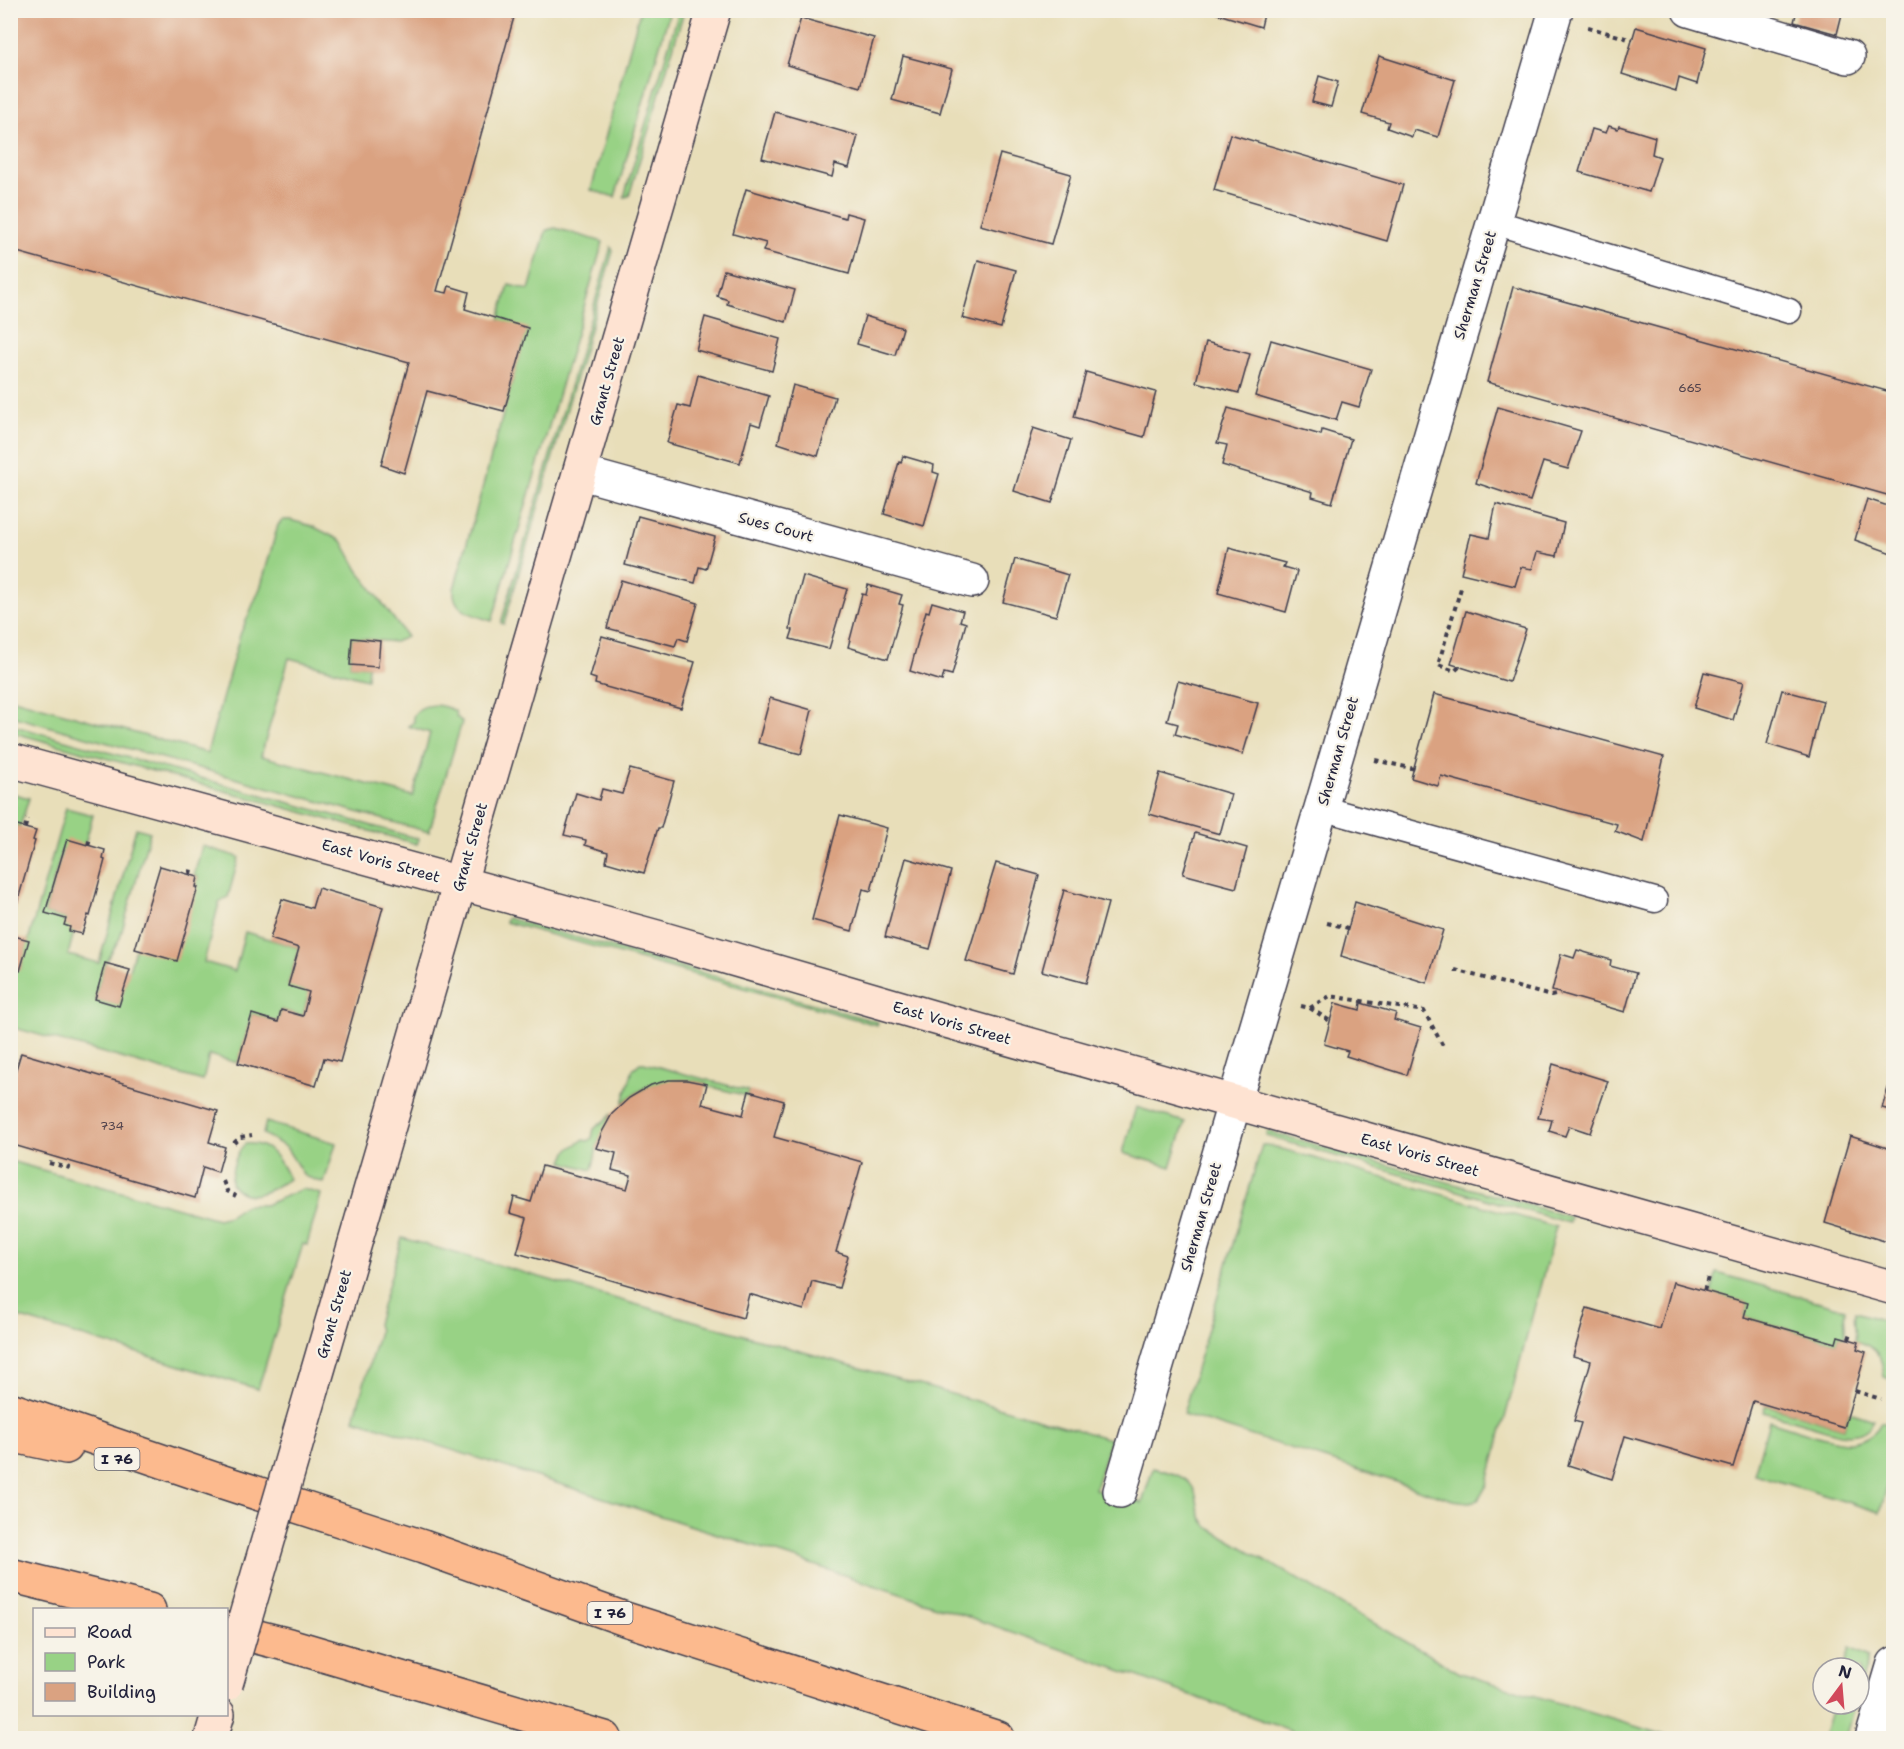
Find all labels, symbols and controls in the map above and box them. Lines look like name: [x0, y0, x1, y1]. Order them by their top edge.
street label: Sherman Street: [1449, 228, 1501, 342]
street label: Grant Street: [585, 334, 629, 428]
house number: 665: [1678, 380, 1702, 396]
street label: Sues Court: [736, 507, 816, 547]
street label: Sherman Street: [1313, 694, 1363, 808]
street label: Grant Street: [448, 800, 492, 894]
street label: East Voris Street: [319, 835, 443, 887]
street label: East Voris Street: [890, 997, 1014, 1049]
house number: 734: [100, 1118, 124, 1134]
street label: East Voris Street: [1358, 1129, 1482, 1181]
street label: Sherman Street: [1176, 1160, 1226, 1274]
street label: Grant Street: [312, 1267, 356, 1361]
road number: I 76: [94, 1448, 140, 1470]
road number: I 76: [588, 1602, 632, 1624]
legend: [33, 1608, 228, 1716]
text: Road: [87, 1620, 132, 1644]
text: Park: [87, 1650, 126, 1674]
north arrow: [1811, 1656, 1871, 1716]
text: N: [1836, 1660, 1854, 1684]
text: Building: [87, 1680, 156, 1704]

